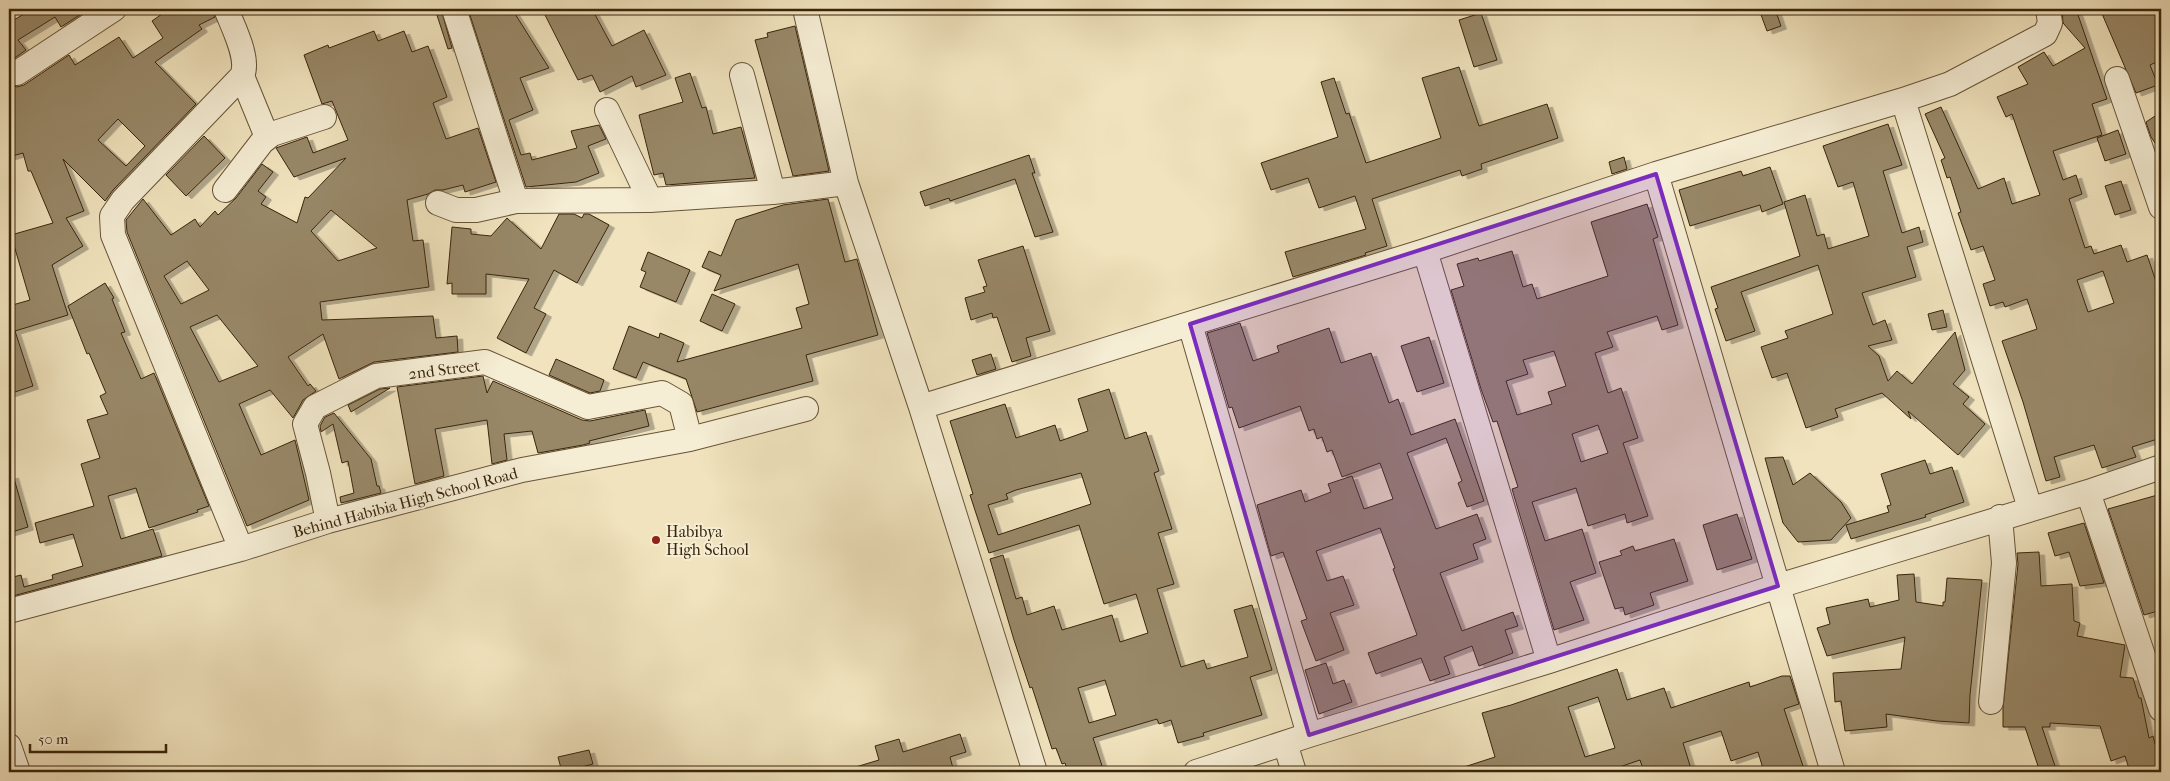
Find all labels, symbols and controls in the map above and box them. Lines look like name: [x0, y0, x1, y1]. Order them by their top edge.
street label: 2nd Street: [407, 356, 481, 383]
street label: Behind Habibia High School Road: [291, 463, 520, 542]
place label: Habibya High School: [666, 522, 750, 559]
marker: Habibya High School: [650, 534, 662, 546]
scale bar: [30, 721, 166, 753]
text: 50 m: [38, 730, 69, 748]

